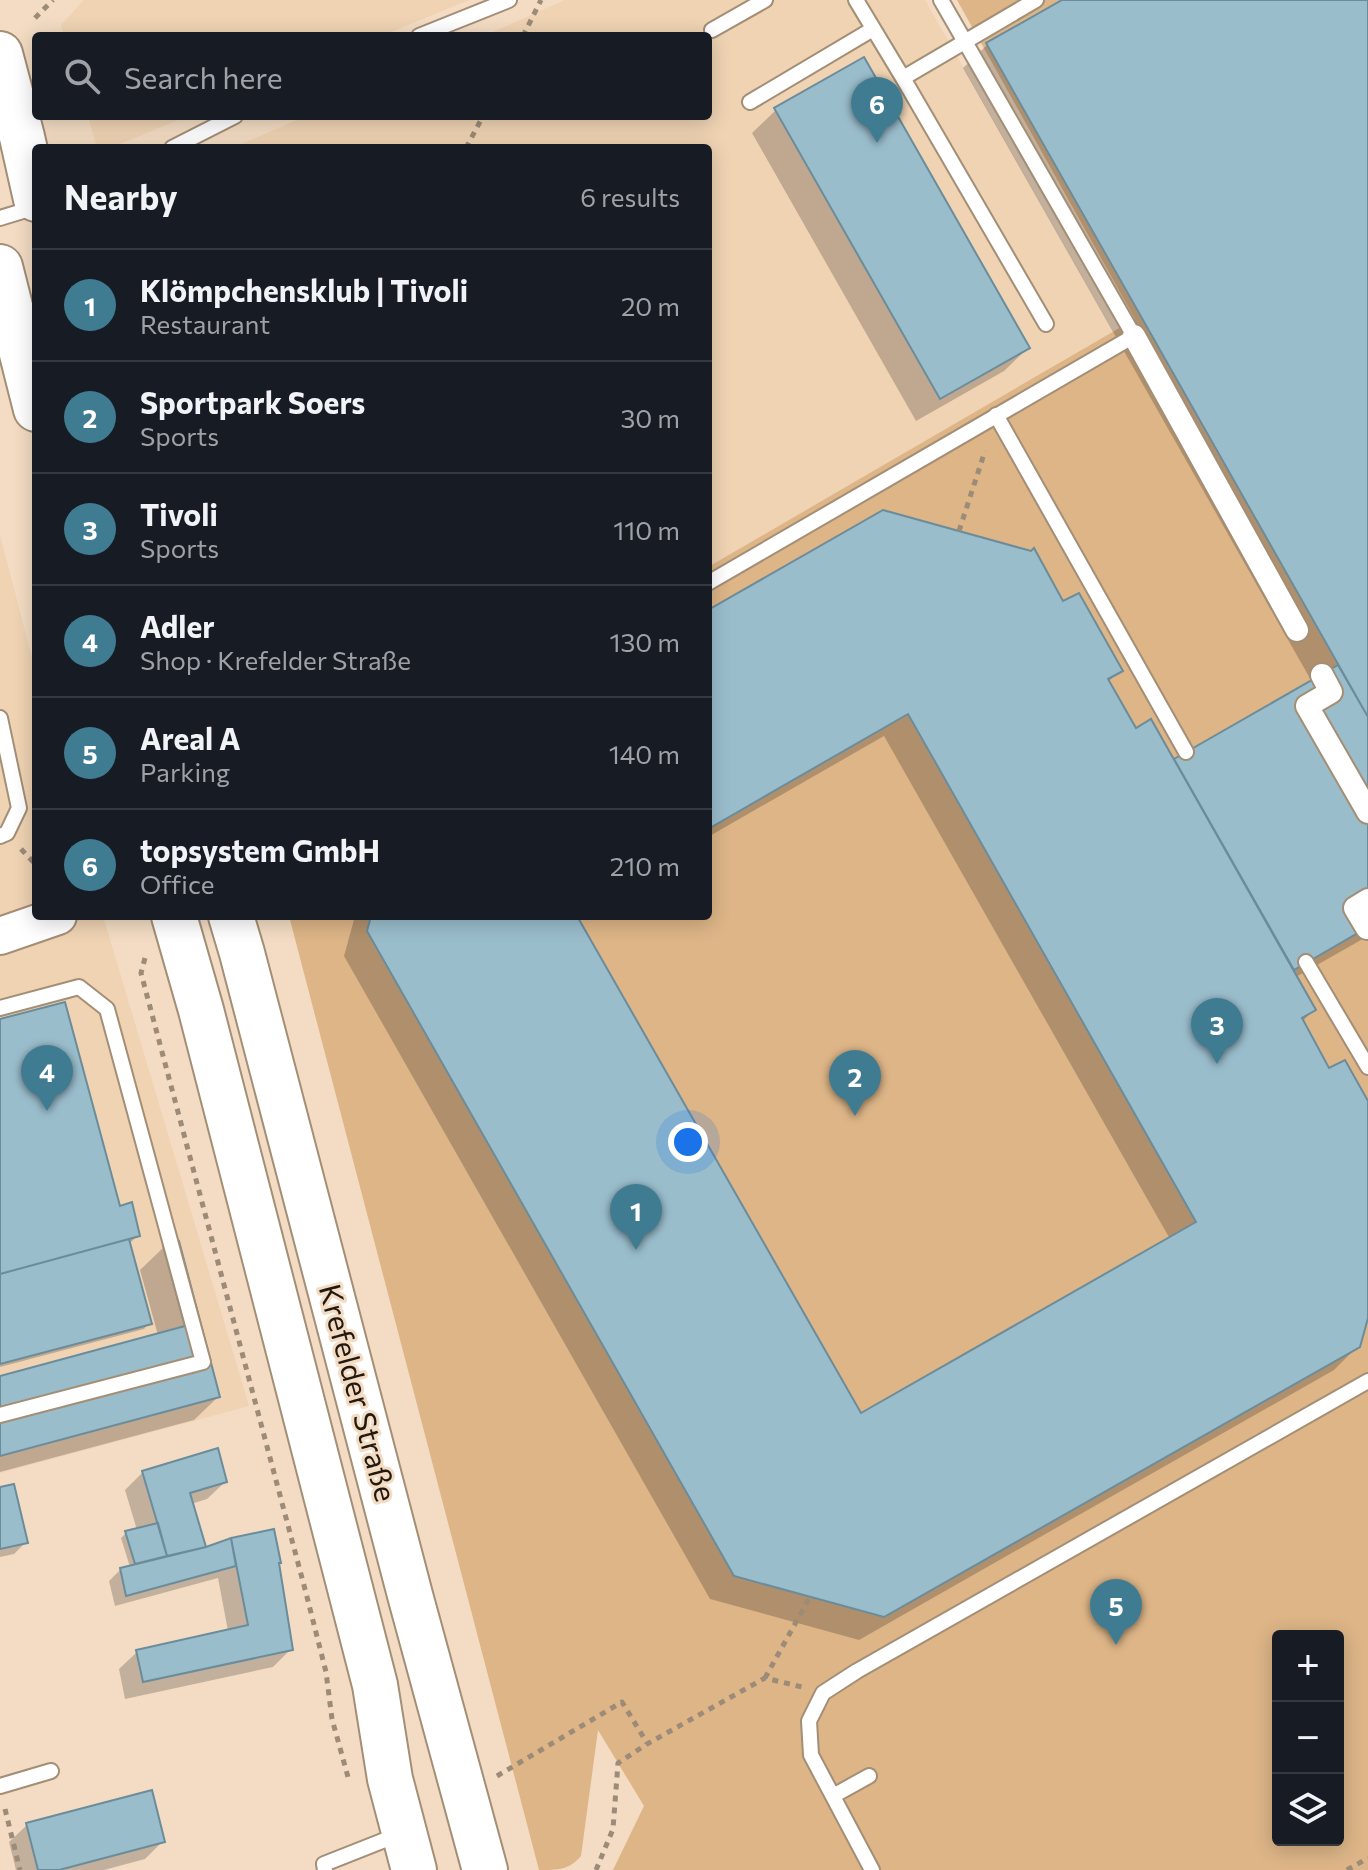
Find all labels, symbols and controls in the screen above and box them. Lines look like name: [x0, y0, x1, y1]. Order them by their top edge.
search box: [32, 32, 712, 120]
icon: search: [60, 54, 104, 98]
text: Search here: [124, 58, 283, 95]
pin: 6: [851, 77, 903, 143]
text: Nearby: [64, 175, 178, 217]
text: 6 results: [580, 181, 680, 212]
text: Klömpchensklub | Tivoli: [140, 271, 468, 308]
text: 1: [84, 290, 96, 321]
text: 20 m: [621, 290, 680, 321]
text: Restaurant: [140, 308, 270, 339]
text: Sportpark Soers: [140, 383, 365, 420]
text: 2: [83, 402, 97, 433]
text: 30 m: [621, 402, 680, 433]
text: Sports: [140, 420, 219, 451]
text: Tivoli: [140, 495, 218, 532]
text: 3: [82, 514, 98, 545]
text: 110 m: [613, 514, 680, 545]
text: Sports: [140, 532, 219, 563]
text: Adler: [140, 607, 215, 644]
text: 4: [82, 626, 98, 657]
text: 130 m: [609, 626, 680, 657]
text: Shop · Krefelder Straße: [140, 644, 411, 675]
text: Areal A: [140, 719, 241, 756]
text: 5: [82, 738, 98, 769]
text: 140 m: [609, 738, 680, 769]
text: Parking: [140, 756, 230, 787]
text: topsystem GmbH: [140, 831, 380, 868]
text: 6: [82, 850, 98, 881]
text: 210 m: [610, 850, 680, 881]
text: Office: [140, 868, 214, 899]
pin: 3: [1191, 998, 1243, 1064]
pin: 4: [21, 1045, 73, 1111]
pin: 2: [829, 1050, 881, 1116]
your location: [668, 1122, 708, 1162]
pin: 1: [610, 1184, 662, 1250]
street label: Krefelder Straße: [313, 1280, 406, 1505]
pin: 5: [1090, 1579, 1142, 1645]
map controls: [1272, 1630, 1344, 1846]
button: +: [1272, 1630, 1344, 1702]
button: −: [1272, 1702, 1344, 1774]
button: layers: [1272, 1774, 1344, 1846]

